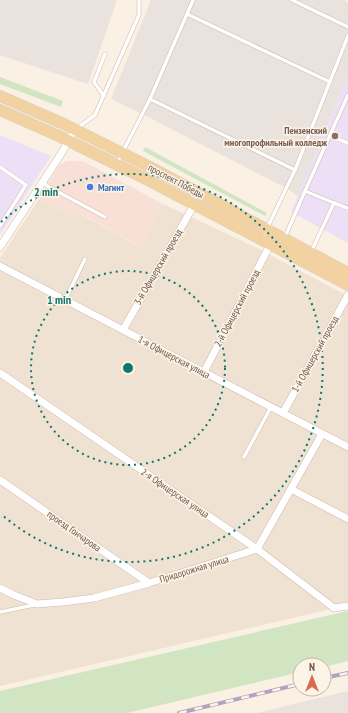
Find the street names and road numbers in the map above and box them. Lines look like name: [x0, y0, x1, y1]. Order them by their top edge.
street label: проспект Победы: [146, 161, 206, 201]
street label: 3-й Офицерский проезд: [131, 226, 185, 307]
street label: 2-й Офицерский проезд: [211, 267, 263, 349]
street label: 1-й Офицерский проезд: [289, 313, 342, 395]
street label: 1-я Офицерская улица: [136, 333, 212, 381]
street label: 2-я Офицерская улица: [138, 465, 212, 521]
street label: проезд Гончарова: [44, 508, 104, 554]
street label: Придорожная улица: [158, 552, 230, 586]

